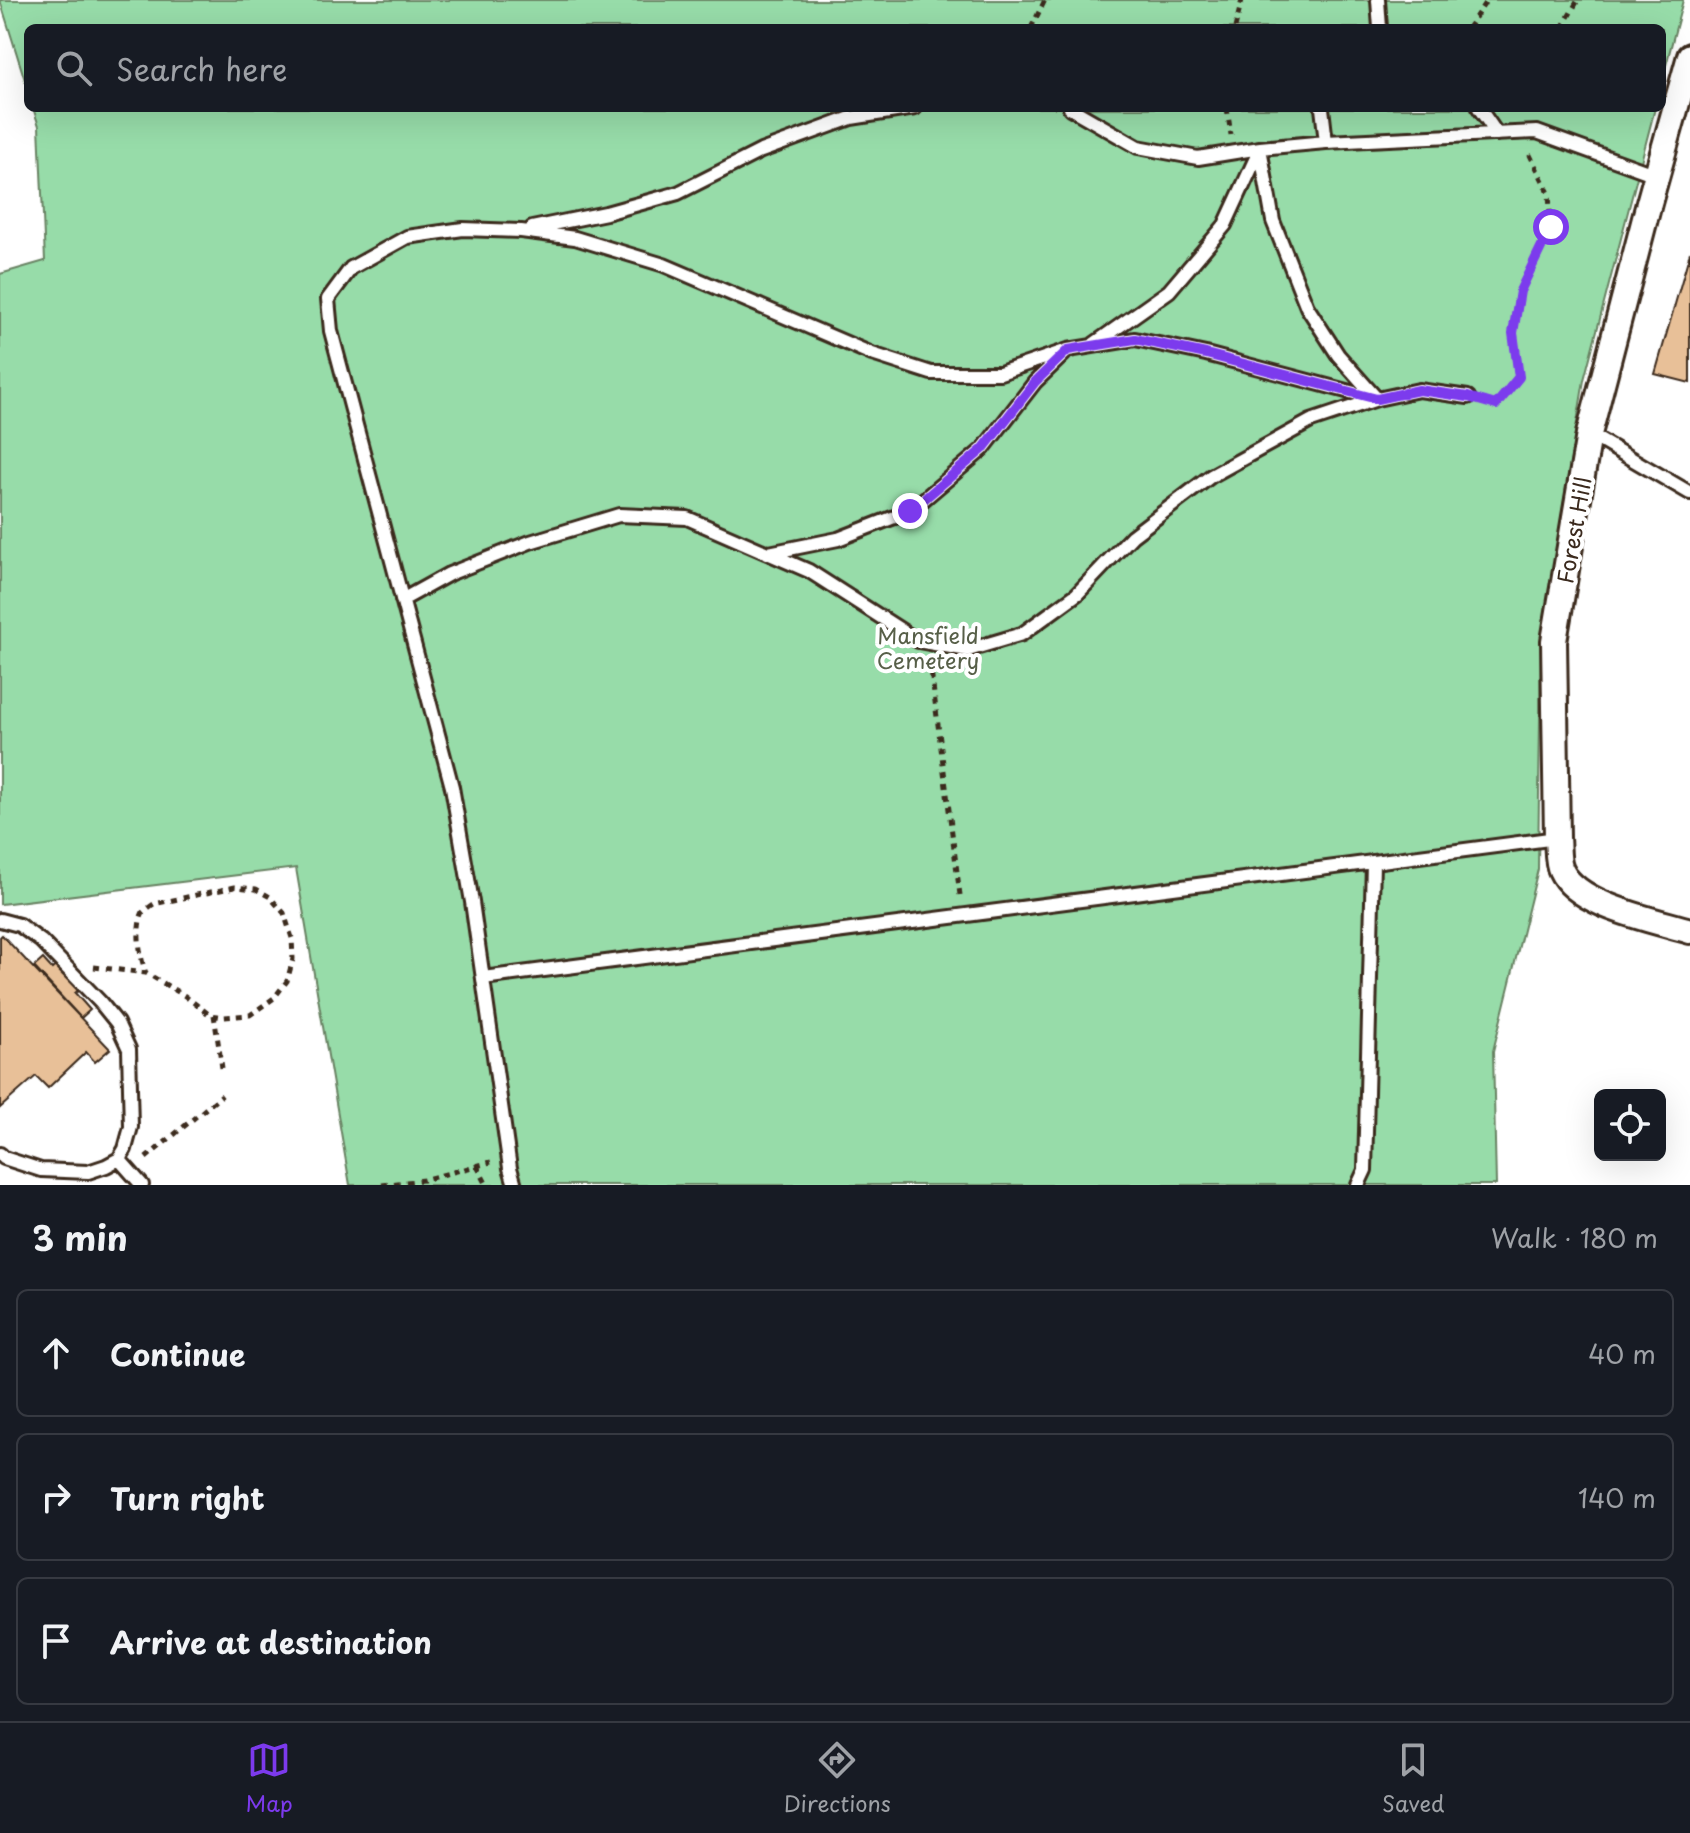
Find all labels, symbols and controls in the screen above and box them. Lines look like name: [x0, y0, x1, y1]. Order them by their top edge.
search box: [24, 24, 1666, 112]
icon: search: [52, 46, 96, 90]
text: Search here: [116, 46, 288, 91]
route start: [1533, 209, 1569, 245]
street label: Forest Hill: [1547, 474, 1599, 586]
route end: [892, 493, 928, 529]
park label: Mansfield Cemetery: [877, 618, 979, 676]
map controls: [1594, 1089, 1666, 1161]
button: locate: [1594, 1089, 1666, 1161]
text: 3 min: [32, 1211, 128, 1263]
text: Walk · 180 m: [1491, 1218, 1658, 1257]
icon: ahead: [34, 1331, 78, 1375]
text: Continue: [110, 1331, 245, 1376]
text: 40 m: [1588, 1334, 1656, 1373]
icon: right: [34, 1475, 78, 1519]
text: Turn right: [110, 1475, 265, 1520]
text: 140 m: [1578, 1478, 1656, 1517]
icon: arrive: [34, 1619, 78, 1663]
text: Arrive at destination: [110, 1619, 432, 1664]
tab: Map: [246, 1738, 293, 1819]
tab: Directions: [784, 1738, 891, 1819]
tab: Saved: [1382, 1738, 1444, 1819]

